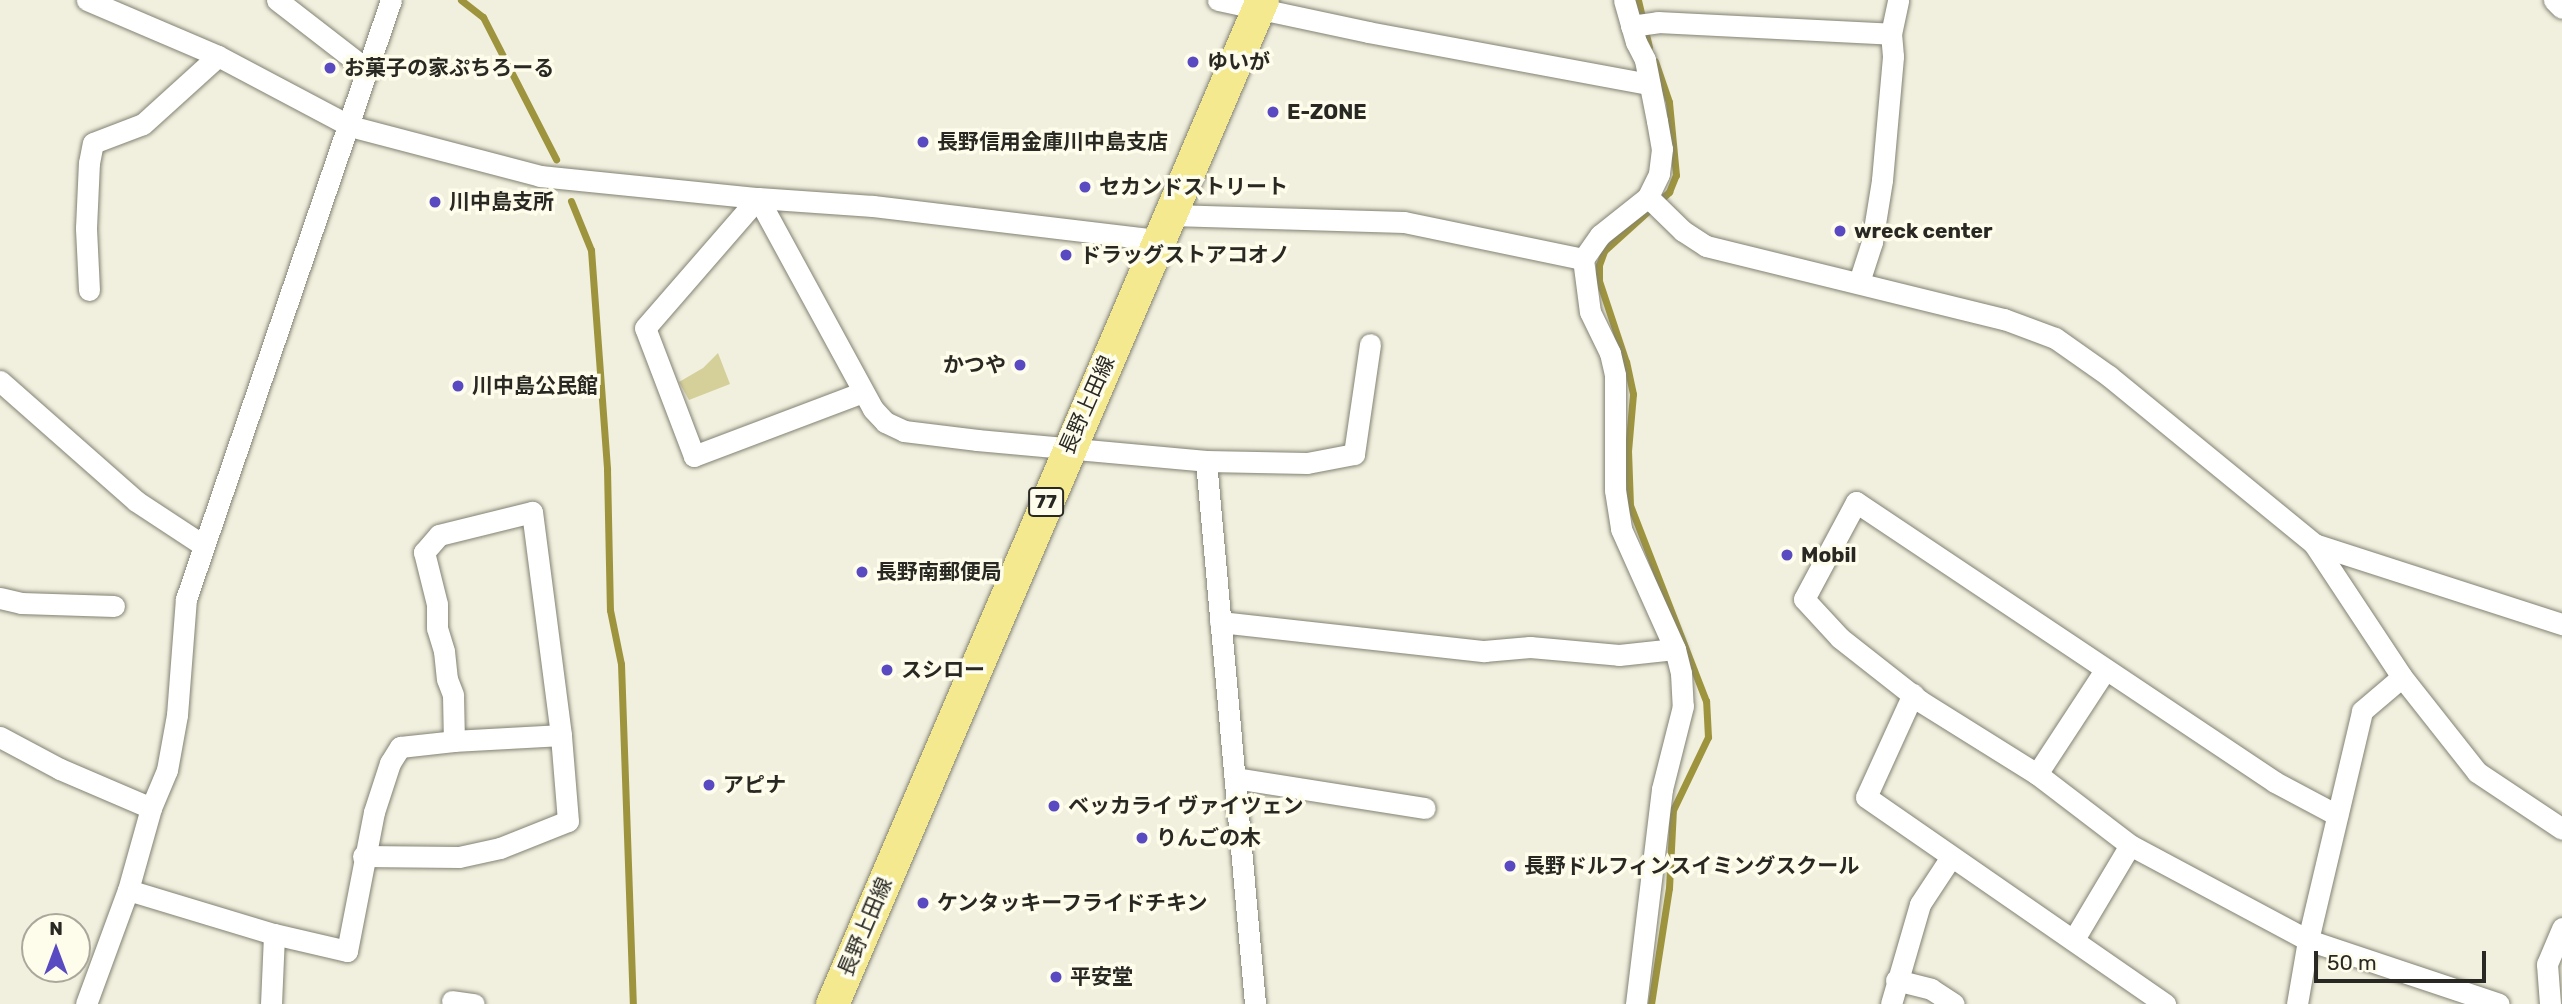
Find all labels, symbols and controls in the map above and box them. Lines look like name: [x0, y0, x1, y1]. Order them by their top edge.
place label: ゆいが: [1207, 49, 1270, 75]
marker: ゆいが: [1185, 54, 1201, 70]
place label: お菓子の家ぷちろーる: [344, 55, 554, 81]
marker: お菓子の家ぷちろーる: [322, 60, 338, 76]
place label: E-ZONE: [1287, 99, 1367, 125]
marker: E-ZONE: [1265, 104, 1281, 120]
place label: 長野信用金庫川中島支店: [937, 129, 1168, 155]
marker: 長野信用金庫川中島支店: [915, 134, 931, 150]
place label: セカンドストリート: [1099, 174, 1288, 200]
marker: セカンドストリート: [1077, 179, 1093, 195]
place label: 川中島支所: [449, 189, 554, 215]
marker: 川中島支所: [427, 194, 443, 210]
place label: wreck center: [1854, 218, 1993, 244]
marker: wreck center: [1832, 223, 1848, 239]
place label: ドラッグストアコオノ: [1080, 242, 1290, 268]
marker: ドラッグストアコオノ: [1058, 247, 1074, 263]
place label: かつや: [943, 352, 1006, 378]
street label: 長野上田線: [1054, 352, 1120, 458]
marker: かつや: [1012, 357, 1028, 373]
place label: 川中島公民館: [472, 373, 598, 399]
marker: 川中島公民館: [450, 378, 466, 394]
road number: 77: [1027, 486, 1065, 517]
place label: Mobil: [1801, 542, 1856, 568]
marker: Mobil: [1779, 547, 1795, 563]
place label: 長野南郵便局: [876, 559, 1002, 585]
marker: 長野南郵便局: [854, 564, 870, 580]
place label: スシロー: [901, 657, 985, 683]
marker: スシロー: [879, 662, 895, 678]
place label: アピナ: [723, 772, 786, 798]
marker: アピナ: [701, 777, 717, 793]
place label: ベッカライ ヴァイツェン: [1068, 793, 1303, 819]
marker: ベッカライ ヴァイツェン: [1046, 798, 1062, 814]
place label: りんごの木: [1156, 825, 1261, 851]
marker: りんごの木: [1134, 830, 1150, 846]
place label: 長野ドルフィンスイミングスクール: [1524, 853, 1860, 879]
marker: 長野ドルフィンスイミングスクール: [1502, 858, 1518, 874]
street label: 長野上田線: [833, 874, 897, 980]
place label: ケンタッキーフライドチキン: [937, 890, 1210, 916]
marker: ケンタッキーフライドチキン: [915, 895, 931, 911]
north arrow: [21, 913, 91, 983]
text: N: [49, 917, 63, 940]
scale bar: [2317, 937, 2488, 981]
text: 50 m: [2327, 950, 2377, 975]
place label: 平安堂: [1070, 964, 1133, 990]
marker: 平安堂: [1048, 969, 1064, 985]

